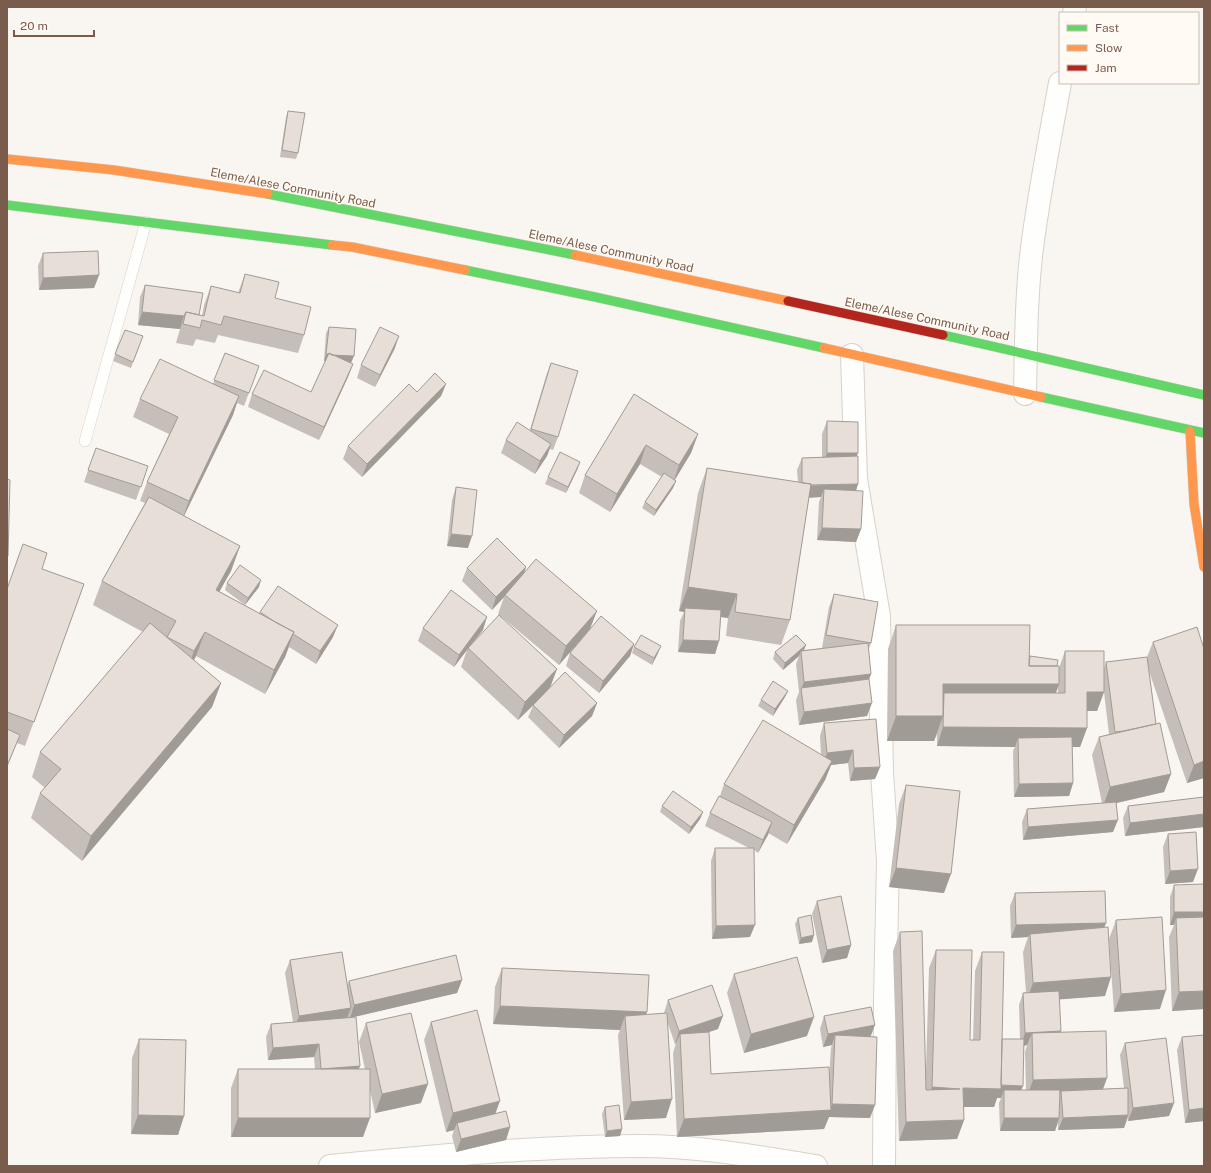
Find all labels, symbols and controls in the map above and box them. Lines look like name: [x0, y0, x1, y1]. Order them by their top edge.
scale bar: [14, 12, 94, 38]
legend: [1059, 12, 1199, 84]
text: 20 m: [20, 19, 48, 33]
text: Fast: [1095, 21, 1120, 35]
text: Slow: [1095, 41, 1123, 55]
text: Jam: [1095, 61, 1117, 75]
street label: Eleme/Alese Community Road: [209, 165, 377, 211]
street label: Eleme/Alese Community Road: [527, 227, 695, 275]
street label: Eleme/Alese Community Road: [843, 295, 1011, 343]

